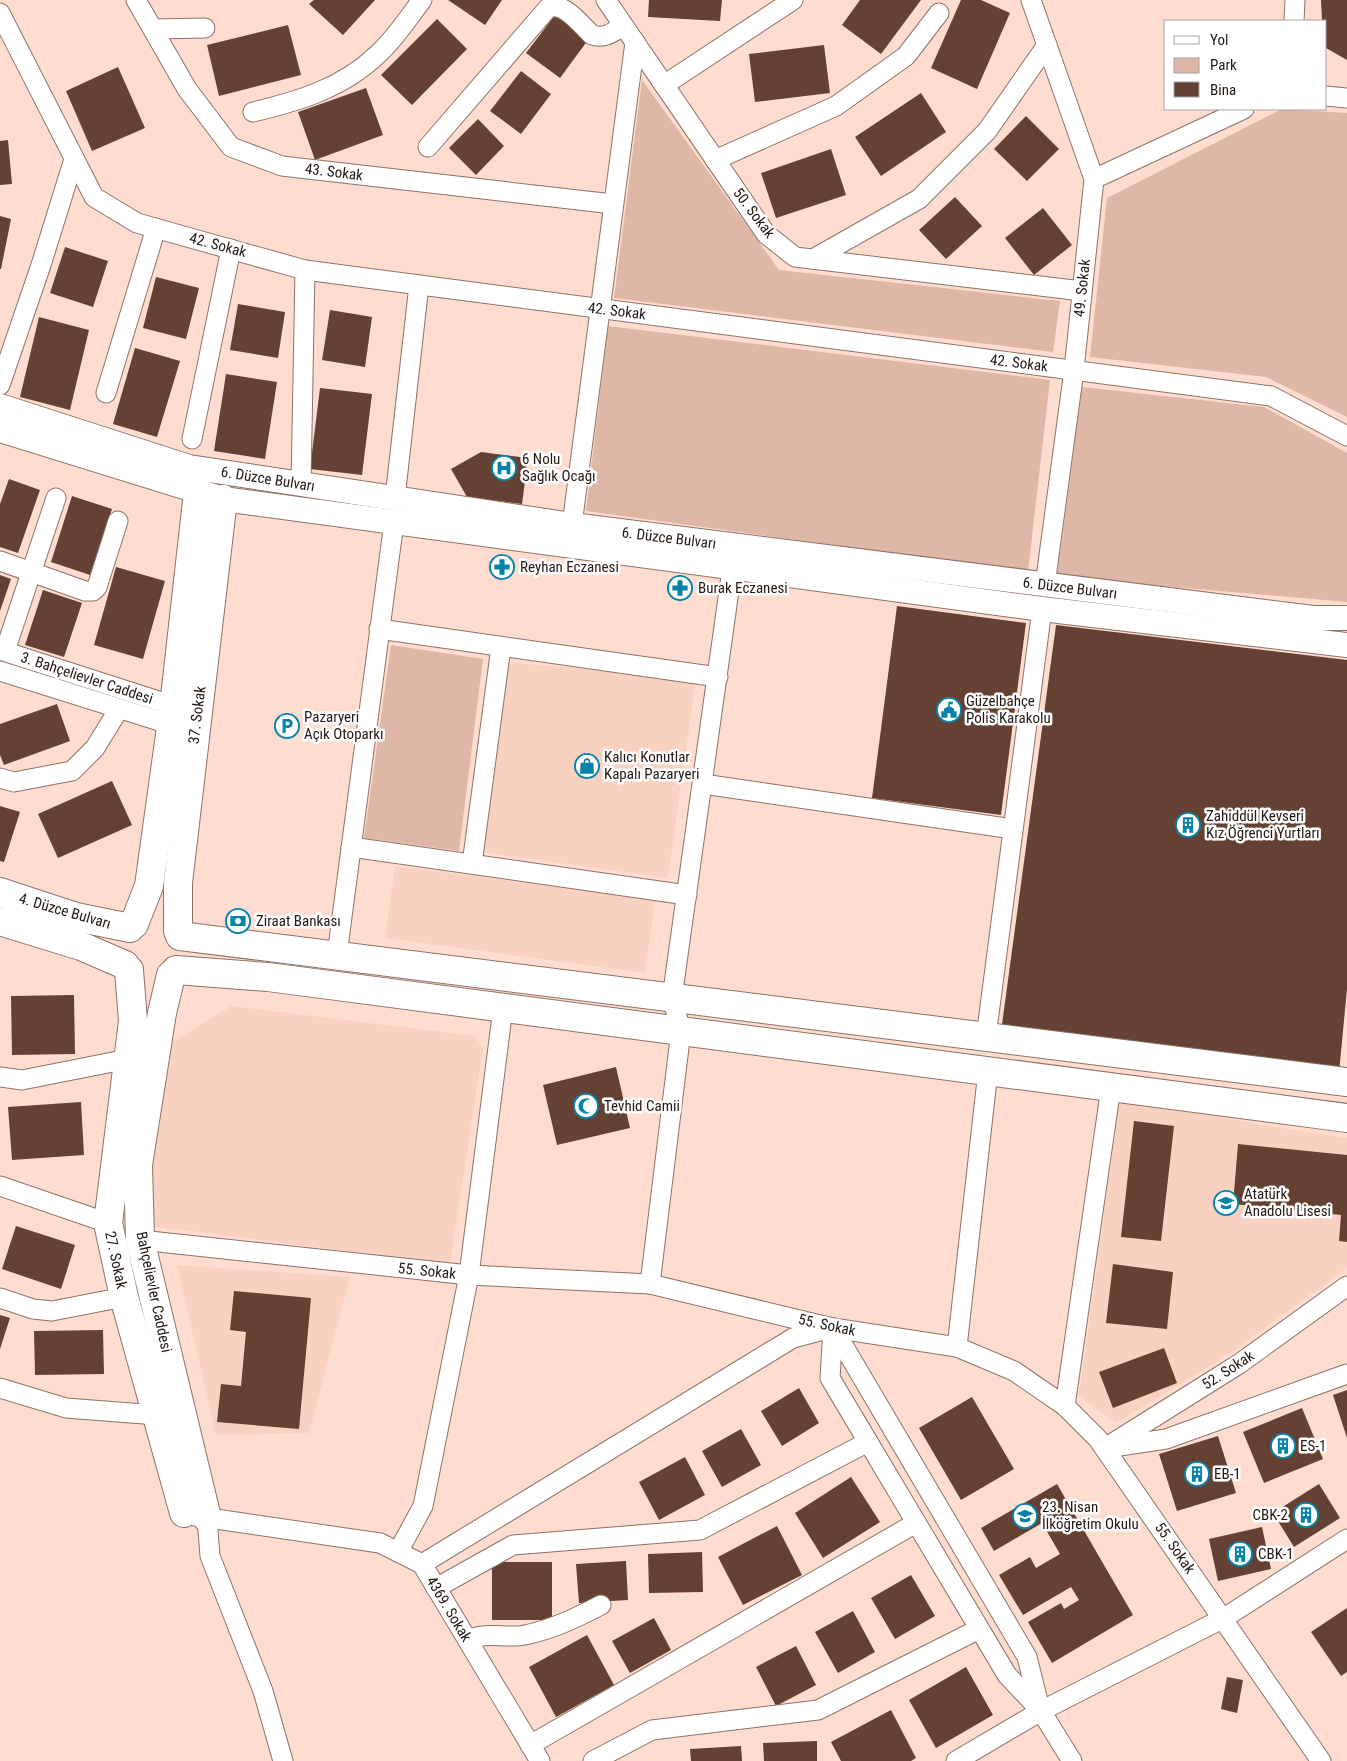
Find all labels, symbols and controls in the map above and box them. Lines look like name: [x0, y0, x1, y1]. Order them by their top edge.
legend: [1164, 20, 1327, 110]
text: Yol: [1210, 31, 1228, 49]
text: Park: [1210, 56, 1237, 74]
text: Bina: [1210, 81, 1236, 99]
street label: 43. Sokak: [304, 160, 364, 185]
street label: 50. Sokak: [729, 184, 779, 242]
street label: 42. Sokak: [188, 229, 249, 261]
street label: 49. Sokak: [1070, 258, 1094, 318]
street label: 42. Sokak: [587, 299, 647, 324]
street label: 42. Sokak: [989, 351, 1049, 376]
place label: 6 Nolu Sağlık Ocağı: [522, 450, 596, 485]
hospital icon: 6 Nolu Sağlık Ocağı: [491, 455, 517, 481]
street label: 6. Düzce Bulvarı: [220, 463, 316, 495]
street label: 6. Düzce Bulvarı: [621, 523, 717, 553]
pharmacy icon: Reyhan Eczanesi: [489, 554, 515, 580]
place label: Reyhan Eczanesi: [520, 558, 619, 576]
street label: 6. Düzce Bulvarı: [1022, 573, 1118, 603]
pharmacy icon: Burak Eczanesi: [667, 575, 693, 601]
place label: Burak Eczanesi: [698, 579, 788, 597]
street label: 3. Bahçelievler Caddesi: [19, 648, 155, 708]
street label: 37. Sokak: [185, 685, 210, 745]
place label: Güzelbahçe Polis Karakolu: [966, 692, 1051, 727]
public building icon: Güzelbahçe Polis Karakolu: [936, 697, 962, 723]
place label: Pazaryeri Açık Otoparkı: [304, 708, 384, 743]
parking icon: Pazaryeri Açık Otoparkı: [274, 713, 300, 739]
place label: Kalıcı Konutlar Kapalı Pazaryeri: [604, 748, 699, 783]
shop icon: Kalıcı Konutlar Kapalı Pazaryeri: [574, 753, 600, 779]
place label: Zahiddül Kevseri Kız Öğrenci Yurtları: [1206, 807, 1320, 842]
building icon: Zahiddül Kevseri Kız Öğrenci Yurtları: [1175, 812, 1201, 838]
street label: 4. Düzce Bulvarı: [17, 889, 113, 933]
bank icon: Ziraat Bankası: [225, 908, 251, 934]
place label: Ziraat Bankası: [256, 912, 341, 930]
mosque icon: Tevhid Camii: [573, 1093, 599, 1119]
place label: Tevhid Camii: [604, 1097, 680, 1115]
place label: Atatürk Anadolu Lisesi: [1244, 1185, 1331, 1220]
school or university icon: Atatürk Anadolu Lisesi: [1213, 1190, 1239, 1216]
street label: 27. Sokak: [101, 1230, 131, 1291]
street label: Bahçelievler Caddesi: [132, 1230, 176, 1354]
street label: 55. Sokak: [397, 1259, 457, 1283]
street label: 55. Sokak: [797, 1310, 858, 1340]
street label: 52. Sokak: [1199, 1346, 1258, 1393]
building icon: ES-1: [1270, 1433, 1296, 1459]
place label: ES-1: [1300, 1437, 1326, 1455]
building icon: EB-1: [1184, 1461, 1210, 1487]
place label: EB-1: [1214, 1465, 1241, 1483]
place label: 23. Nisan İlköğretim Okulu: [1042, 1498, 1139, 1533]
building icon: CBK-2: [1293, 1502, 1319, 1528]
school or university icon: 23. Nisan İlköğretim Okulu: [1012, 1503, 1038, 1529]
place label: CBK-2: [1252, 1506, 1288, 1524]
street label: 55. Sokak: [1151, 1519, 1199, 1577]
building icon: CBK-1: [1227, 1541, 1253, 1567]
place label: CBK-1: [1258, 1545, 1294, 1563]
street label: 4369. Sokak: [422, 1573, 476, 1645]

